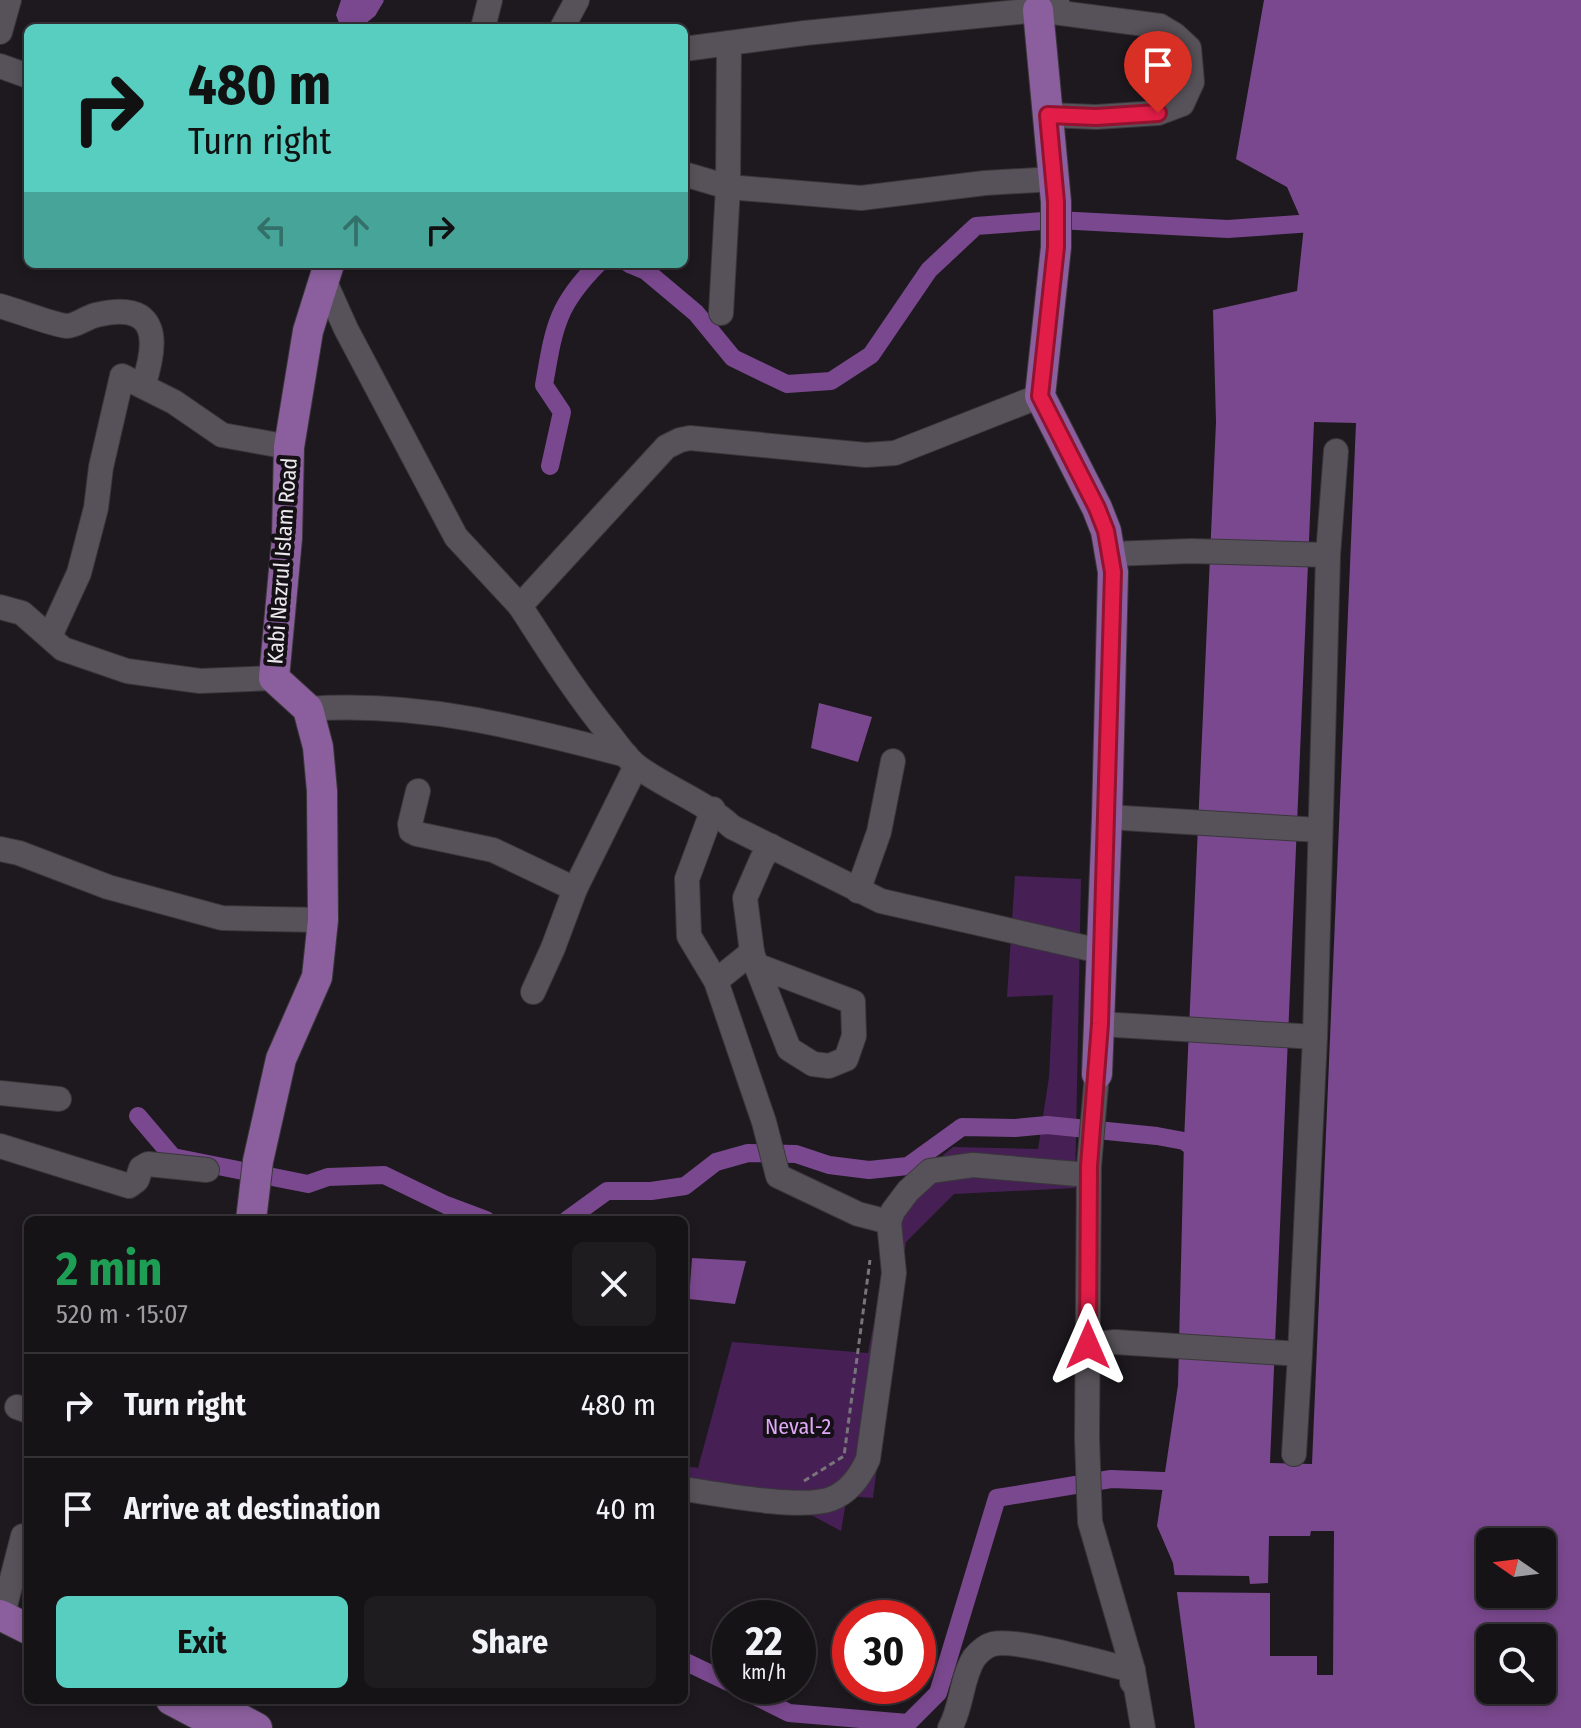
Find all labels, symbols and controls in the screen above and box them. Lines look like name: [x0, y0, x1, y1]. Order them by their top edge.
pin: [1124, 31, 1192, 113]
icon: arrive: [1136, 43, 1180, 87]
text: 480 m: [188, 52, 331, 119]
icon: right: [56, 56, 160, 160]
text: Turn right: [188, 120, 331, 164]
icon: left: [250, 208, 294, 252]
icon: ahead: [334, 208, 378, 252]
icon: right: [418, 208, 462, 252]
street label: Kabi Nazrul Islam Road: [261, 457, 303, 665]
text: 2 min: [56, 1240, 162, 1298]
button: close: [572, 1242, 656, 1326]
text: 520 m · 15:07: [56, 1299, 188, 1330]
position arrow: [1046, 1303, 1130, 1387]
icon: right: [56, 1383, 100, 1427]
text: Turn right: [124, 1387, 246, 1423]
text: 480 m: [581, 1387, 656, 1423]
park label: Neval-2: [765, 1413, 831, 1440]
icon: arrive: [56, 1487, 100, 1531]
text: Arrive at destination: [124, 1491, 381, 1527]
text: 40 m: [596, 1491, 656, 1527]
north arrow: [1476, 1528, 1556, 1608]
map controls: [1476, 1528, 1556, 1704]
button: Exit: [56, 1596, 348, 1688]
button: Share: [364, 1596, 656, 1688]
speed limit sign: 30: [832, 1600, 936, 1704]
text: 22: [745, 1618, 783, 1666]
button: search: [1476, 1624, 1556, 1704]
text: km/h: [742, 1660, 786, 1684]

